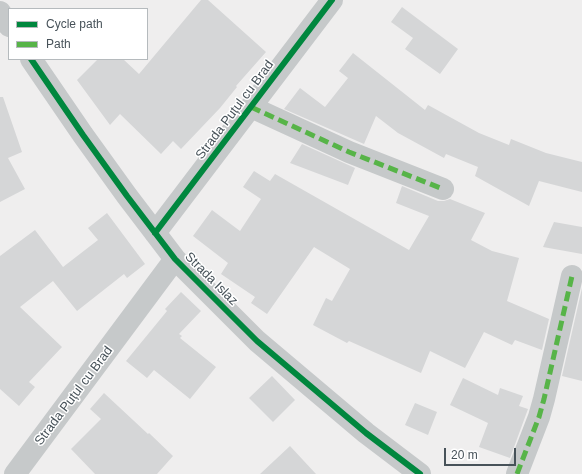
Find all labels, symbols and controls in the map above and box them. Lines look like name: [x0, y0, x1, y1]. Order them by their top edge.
legend: [8, 8, 148, 60]
text: Cycle path: [46, 17, 103, 31]
text: Path: [46, 37, 71, 51]
street label: Strada Puțul cu Brad: [193, 57, 277, 163]
street label: Strada Islaz: [181, 249, 241, 309]
street label: Strada Puțul cu Brad: [32, 343, 116, 449]
scale bar: [446, 440, 518, 466]
text: 20 m: [451, 448, 478, 462]

